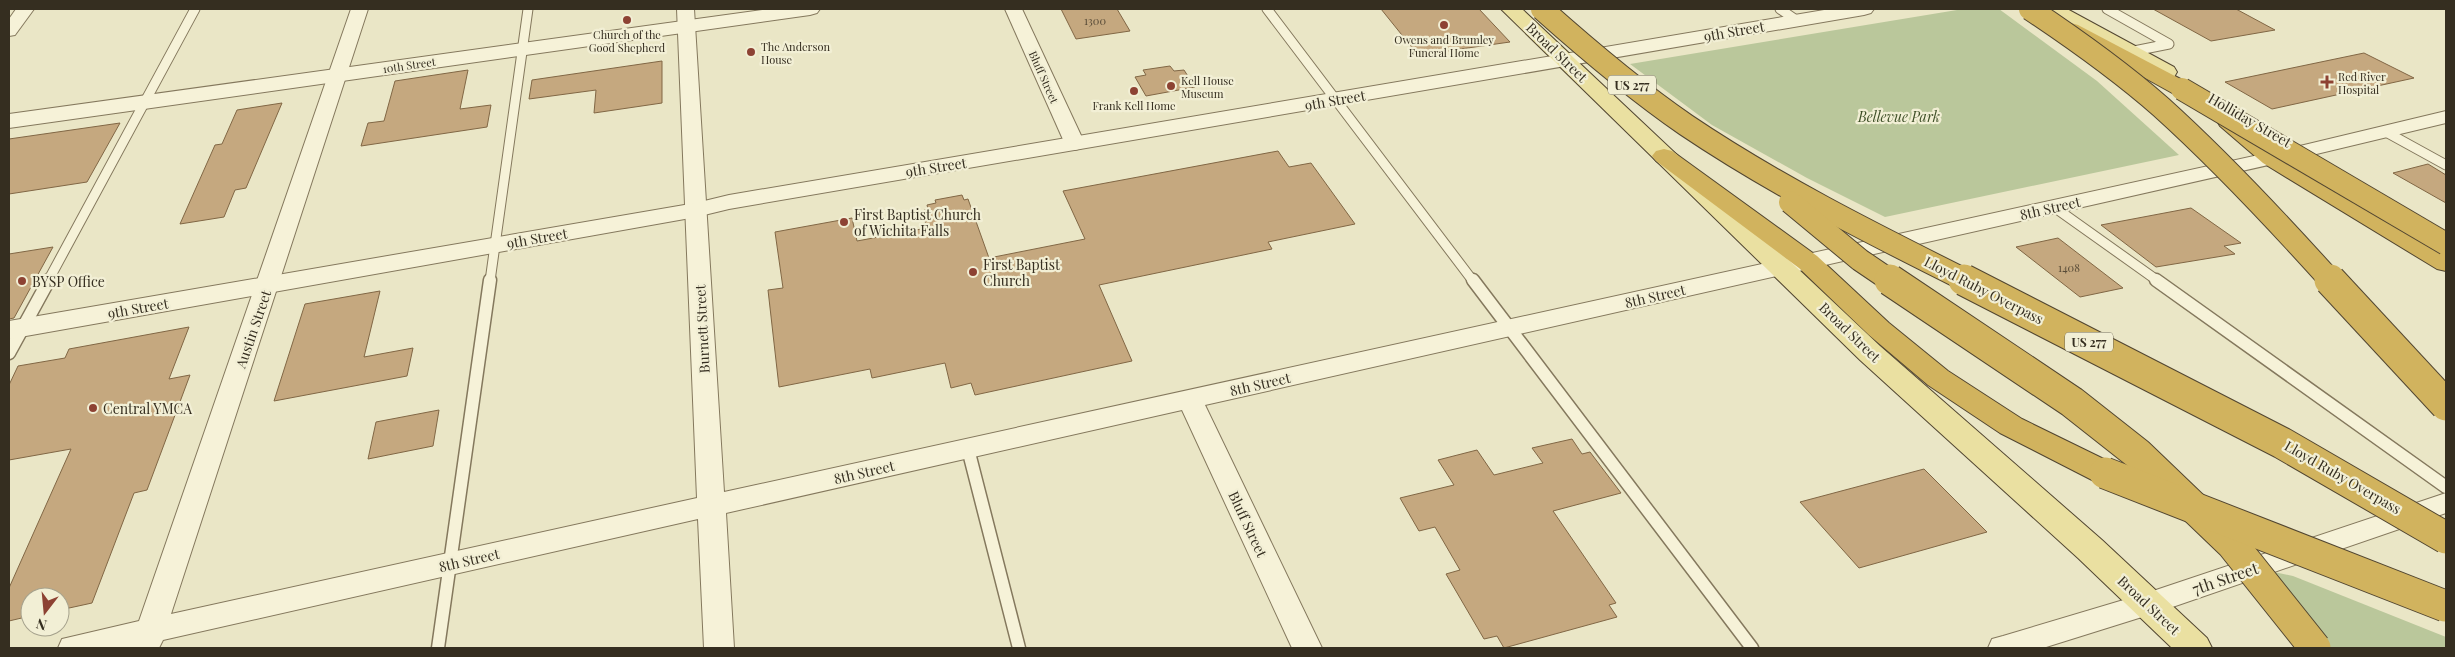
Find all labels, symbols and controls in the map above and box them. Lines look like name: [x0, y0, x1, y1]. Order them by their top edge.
house number: 1300: [1084, 13, 1106, 28]
marker: Church of the Good Shepherd: [621, 14, 633, 26]
street label: 9th Street: [1702, 16, 1767, 46]
street label: Broad Street: [1522, 18, 1593, 87]
marker: Owens and Brumley Funeral Home: [1438, 19, 1450, 31]
place label: Church of the Good Shepherd: [589, 27, 666, 55]
place label: Owens and Brumley Funeral Home: [1394, 32, 1494, 60]
place label: The Anderson House: [761, 39, 830, 67]
marker: The Anderson House: [745, 46, 757, 58]
street label: Bluff Street: [1026, 48, 1062, 106]
street label: 10th Street: [382, 54, 437, 76]
place label: Red River Hospital: [2338, 69, 2386, 97]
place label: Kell House Museum: [1181, 73, 1234, 101]
marker: Red River Hospital: [2320, 75, 2334, 89]
road number: US 277: [1608, 76, 1656, 94]
marker: Kell House Museum: [1165, 80, 1177, 92]
marker: Frank Kell Home: [1128, 85, 1140, 97]
street label: 9th Street: [1303, 85, 1368, 115]
street label: Holliday Street: [2205, 89, 2296, 152]
place label: Frank Kell Home: [1092, 98, 1176, 113]
park label: Bellevue Park: [1857, 107, 1940, 126]
street label: 9th Street: [904, 153, 969, 181]
street label: 8th Street: [2018, 192, 2083, 224]
place label: First Baptist Church of Wichita Falls: [854, 205, 982, 240]
marker: First Baptist Church of Wichita Falls: [838, 216, 850, 228]
street label: 9th Street: [505, 223, 570, 253]
street label: Lloyd Ruby Overpass: [1921, 252, 2047, 328]
place label: First Baptist Church: [983, 255, 1061, 290]
house number: 1408: [2058, 260, 2080, 275]
marker: First Baptist Church: [967, 266, 979, 278]
place label: BYSP Office: [32, 272, 105, 291]
marker: BYSP Office: [16, 275, 28, 287]
street label: 8th Street: [1623, 280, 1688, 312]
street label: Burnett Street: [690, 283, 714, 374]
street label: Austin Street: [230, 286, 276, 371]
street label: 9th Street: [106, 293, 171, 323]
street label: Broad Street: [1815, 298, 1886, 367]
road number: US 277: [2065, 332, 2113, 352]
street label: 8th Street: [1228, 368, 1293, 400]
place label: Central YMCA: [103, 399, 192, 418]
marker: Central YMCA: [87, 402, 99, 414]
street label: Lloyd Ruby Overpass: [2281, 436, 2405, 518]
street label: 8th Street: [832, 456, 897, 488]
street label: Bluff Street: [1224, 488, 1272, 561]
street label: 8th Street: [437, 544, 502, 576]
street label: 7th Street: [2189, 557, 2261, 599]
street label: Broad Street: [2114, 571, 2185, 639]
north arrow: [20, 587, 70, 637]
text: N: [34, 614, 49, 636]

